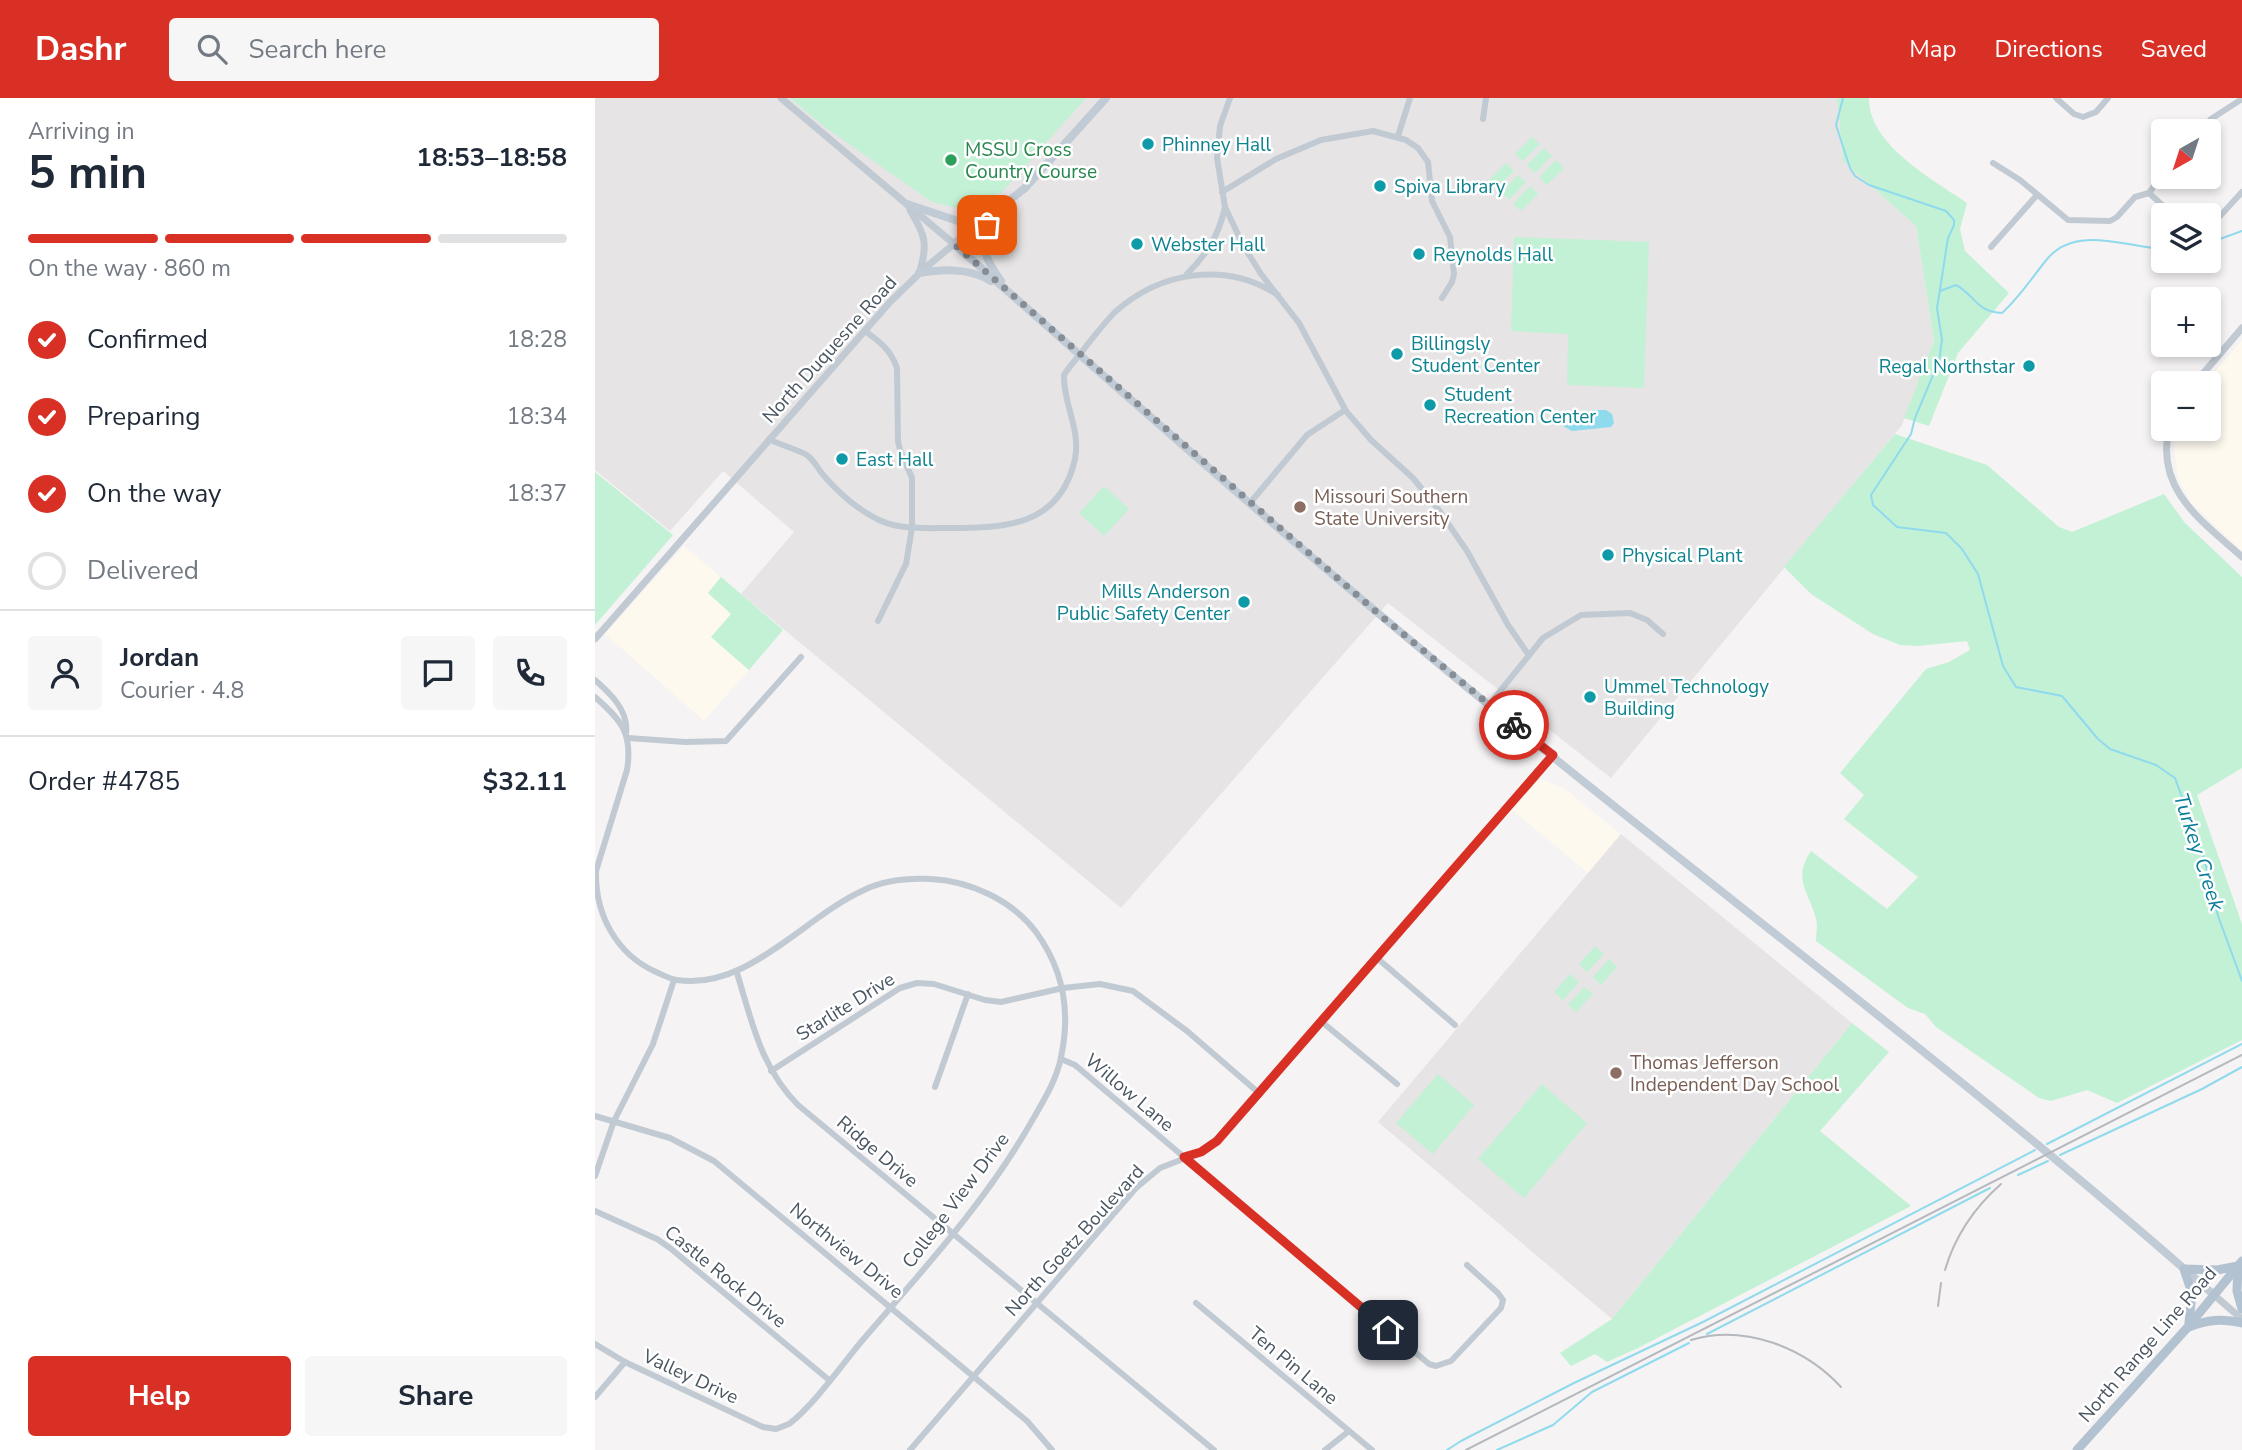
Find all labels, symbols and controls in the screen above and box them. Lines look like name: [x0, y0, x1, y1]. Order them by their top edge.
search box: [169, 18, 659, 81]
text: Dashr: [35, 27, 127, 72]
icon: search: [193, 30, 231, 68]
text: Search here: [249, 32, 386, 67]
text: Map: [1909, 33, 1956, 65]
text: Directions: [1994, 33, 2103, 65]
text: Saved: [2141, 33, 2207, 65]
text: Arriving in: [28, 116, 135, 147]
north arrow: [2151, 119, 2221, 189]
map controls: [2151, 119, 2221, 441]
place label: Phinney Hall: [1162, 132, 1272, 158]
marker: Phinney Hall: [1140, 136, 1156, 152]
place label: MSSU Cross Country Course: [965, 137, 1097, 185]
text: 18:53–18:58: [416, 140, 567, 175]
text: 5 min: [28, 141, 147, 204]
marker: MSSU Cross Country Course: [943, 152, 959, 168]
place label: Spiva Library: [1394, 174, 1506, 200]
marker: Spiva Library: [1372, 178, 1388, 194]
pin: [957, 195, 1017, 255]
button: layers: [2151, 203, 2221, 273]
icon: bag: [968, 206, 1006, 244]
place label: Webster Hall: [1151, 232, 1266, 258]
marker: Webster Hall: [1129, 236, 1145, 252]
place label: Reynolds Hall: [1433, 242, 1553, 268]
marker: Reynolds Hall: [1411, 246, 1427, 262]
text: On the way · 860 m: [28, 253, 231, 284]
street label: North Duquesne Road: [757, 270, 903, 429]
button: +: [2151, 287, 2221, 357]
icon: check: [28, 321, 66, 359]
text: Confirmed: [87, 322, 208, 357]
text: 18:28: [507, 324, 567, 355]
place label: Billingsly Student Center: [1411, 331, 1540, 379]
marker: Billingsly Student Center: [1389, 346, 1405, 362]
place label: Regal Northstar: [1879, 354, 2015, 380]
marker: Regal Northstar: [2021, 358, 2037, 374]
button: −: [2151, 371, 2221, 441]
place label: Student Recreation Center: [1444, 382, 1596, 430]
marker: Student Recreation Center: [1422, 397, 1438, 413]
icon: check: [28, 398, 66, 436]
text: Preparing: [87, 399, 200, 434]
text: 18:34: [507, 401, 567, 432]
place label: East Hall: [856, 447, 934, 473]
marker: East Hall: [834, 451, 850, 467]
icon: check: [28, 475, 66, 513]
text: On the way: [87, 476, 221, 511]
text: 18:37: [507, 478, 567, 509]
place label: Missouri Southern State University: [1314, 484, 1468, 532]
marker: Missouri Southern State University: [1292, 499, 1308, 515]
place label: Physical Plant: [1622, 543, 1743, 569]
marker: Physical Plant: [1600, 547, 1616, 563]
text: Delivered: [87, 553, 199, 588]
place label: Mills Anderson Public Safety Center: [1057, 579, 1230, 627]
marker: Mills Anderson Public Safety Center: [1236, 594, 1252, 610]
button: person: [28, 636, 102, 710]
button: chat: [401, 636, 475, 710]
button: phone: [493, 636, 567, 710]
text: Jordan: [120, 640, 199, 675]
place label: Ummel Technology Building: [1604, 674, 1769, 722]
text: Courier · 4.8: [120, 675, 244, 706]
marker: Ummel Technology Building: [1582, 689, 1598, 705]
courier: [1479, 690, 1549, 760]
icon: bike: [1495, 706, 1533, 744]
text: Order #4785: [28, 764, 180, 799]
text: $32.11: [483, 764, 567, 799]
water label: Turkey Creek: [2167, 790, 2231, 915]
street label: Starlite Drive: [791, 966, 900, 1047]
street label: Willow Lane: [1079, 1048, 1179, 1138]
place label: Thomas Jefferson Independent Day School: [1630, 1050, 1839, 1098]
marker: Thomas Jefferson Independent Day School: [1608, 1065, 1624, 1081]
street label: Ridge Drive: [831, 1110, 924, 1194]
street label: College View Drive: [896, 1127, 1015, 1274]
street label: North Goetz Boulevard: [999, 1159, 1150, 1322]
street label: Northview Drive: [784, 1197, 909, 1305]
street label: Castle Rock Drive: [659, 1219, 792, 1334]
street label: North Range Line Road: [2073, 1261, 2223, 1428]
pin: [1358, 1300, 1418, 1360]
icon: home: [1369, 1311, 1407, 1349]
street label: Ten Pin Lane: [1243, 1321, 1344, 1411]
street label: Valley Drive: [638, 1343, 743, 1410]
button: Help: [28, 1356, 291, 1436]
button: Share: [305, 1356, 567, 1436]

